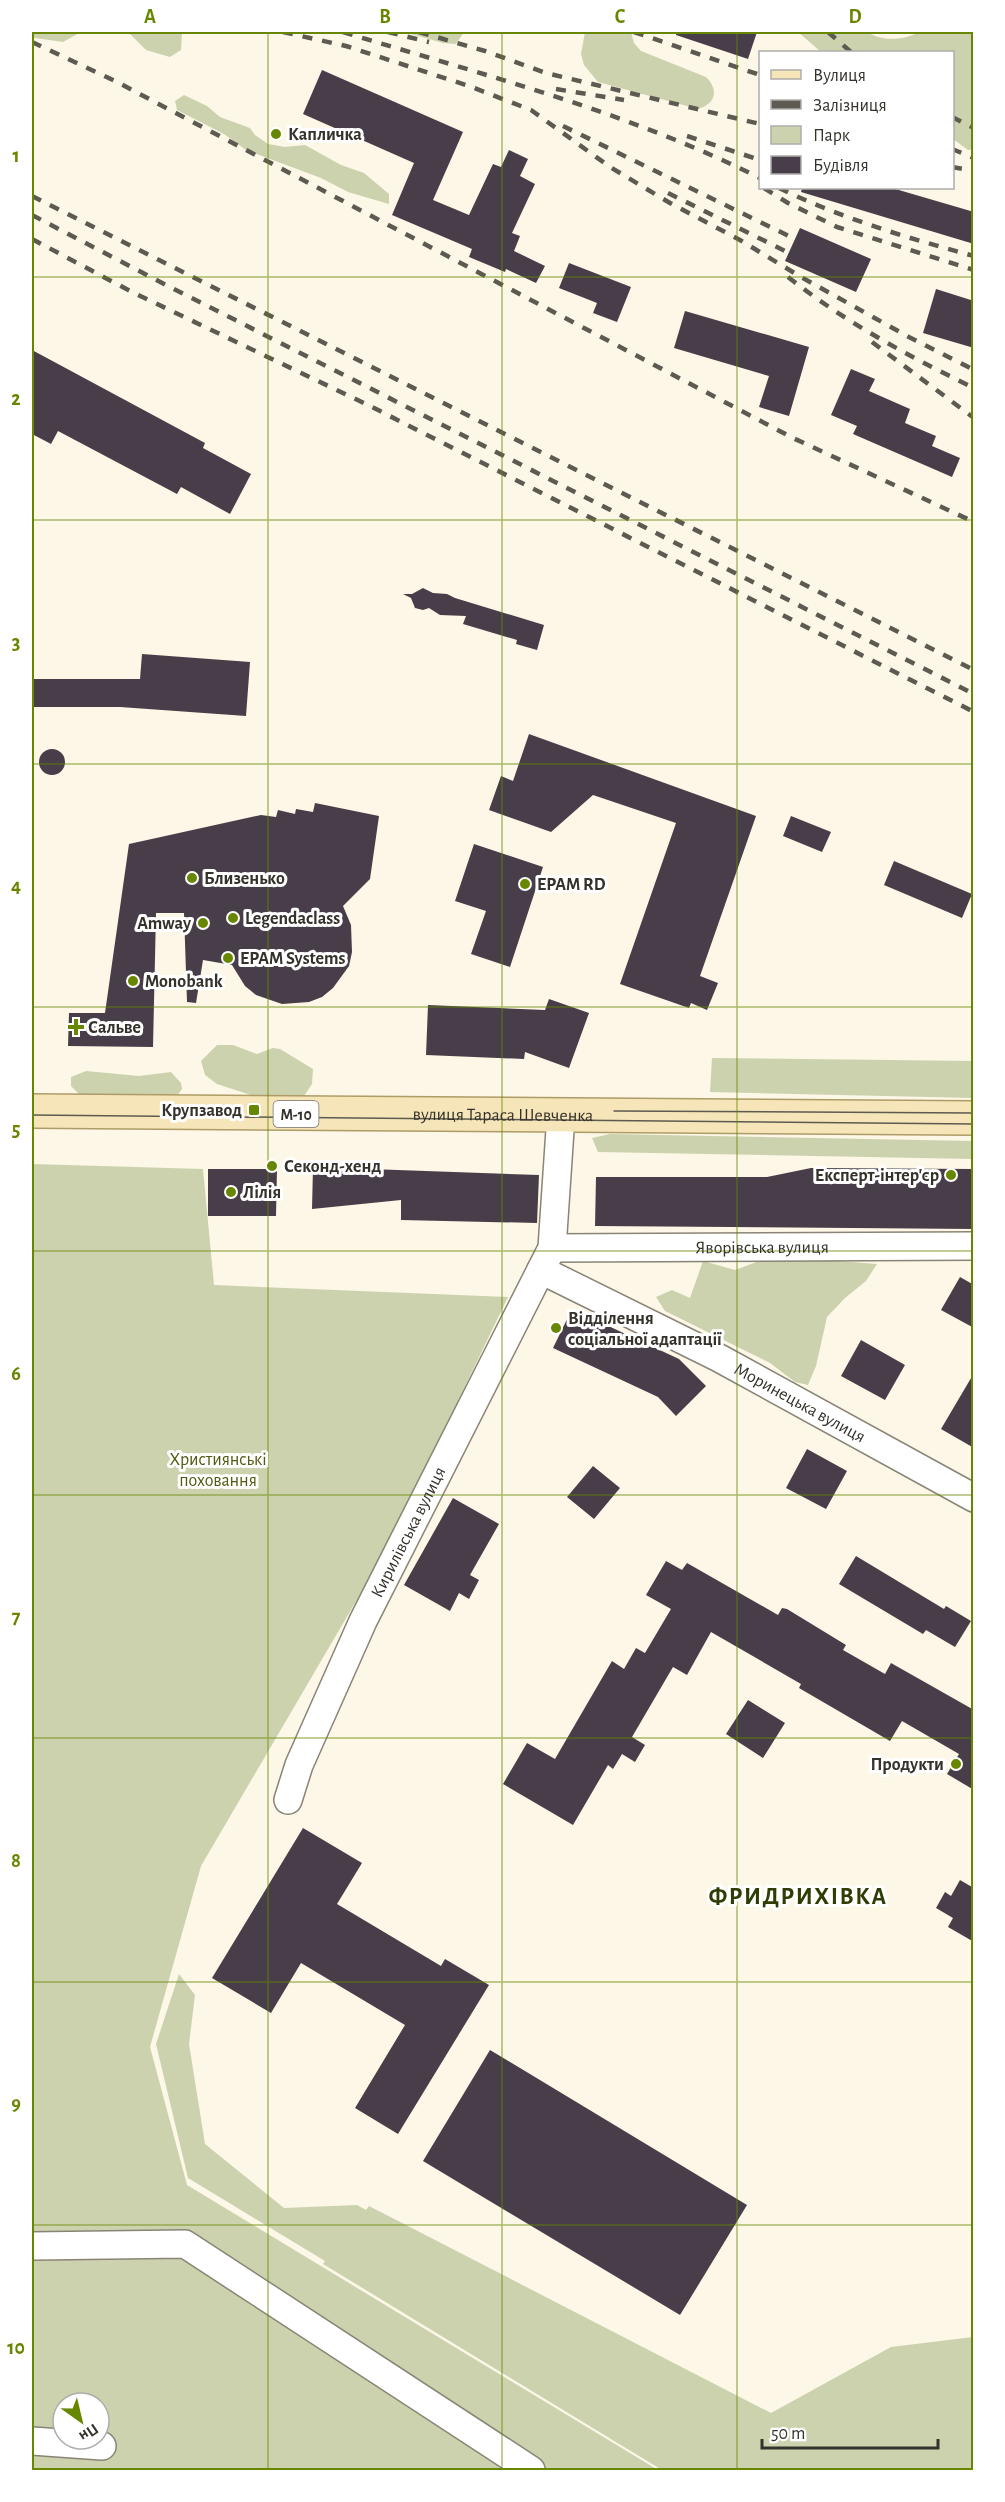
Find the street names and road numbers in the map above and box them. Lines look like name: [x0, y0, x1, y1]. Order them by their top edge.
road number: М-10: [274, 1101, 318, 1127]
street label: вулиця Тараса Шевченка: [413, 1106, 593, 1125]
street label: Яворівська вулиця: [695, 1239, 829, 1257]
street label: Моринецька вулиця: [731, 1360, 868, 1447]
street label: Кирилівська вулиця: [368, 1464, 450, 1601]

